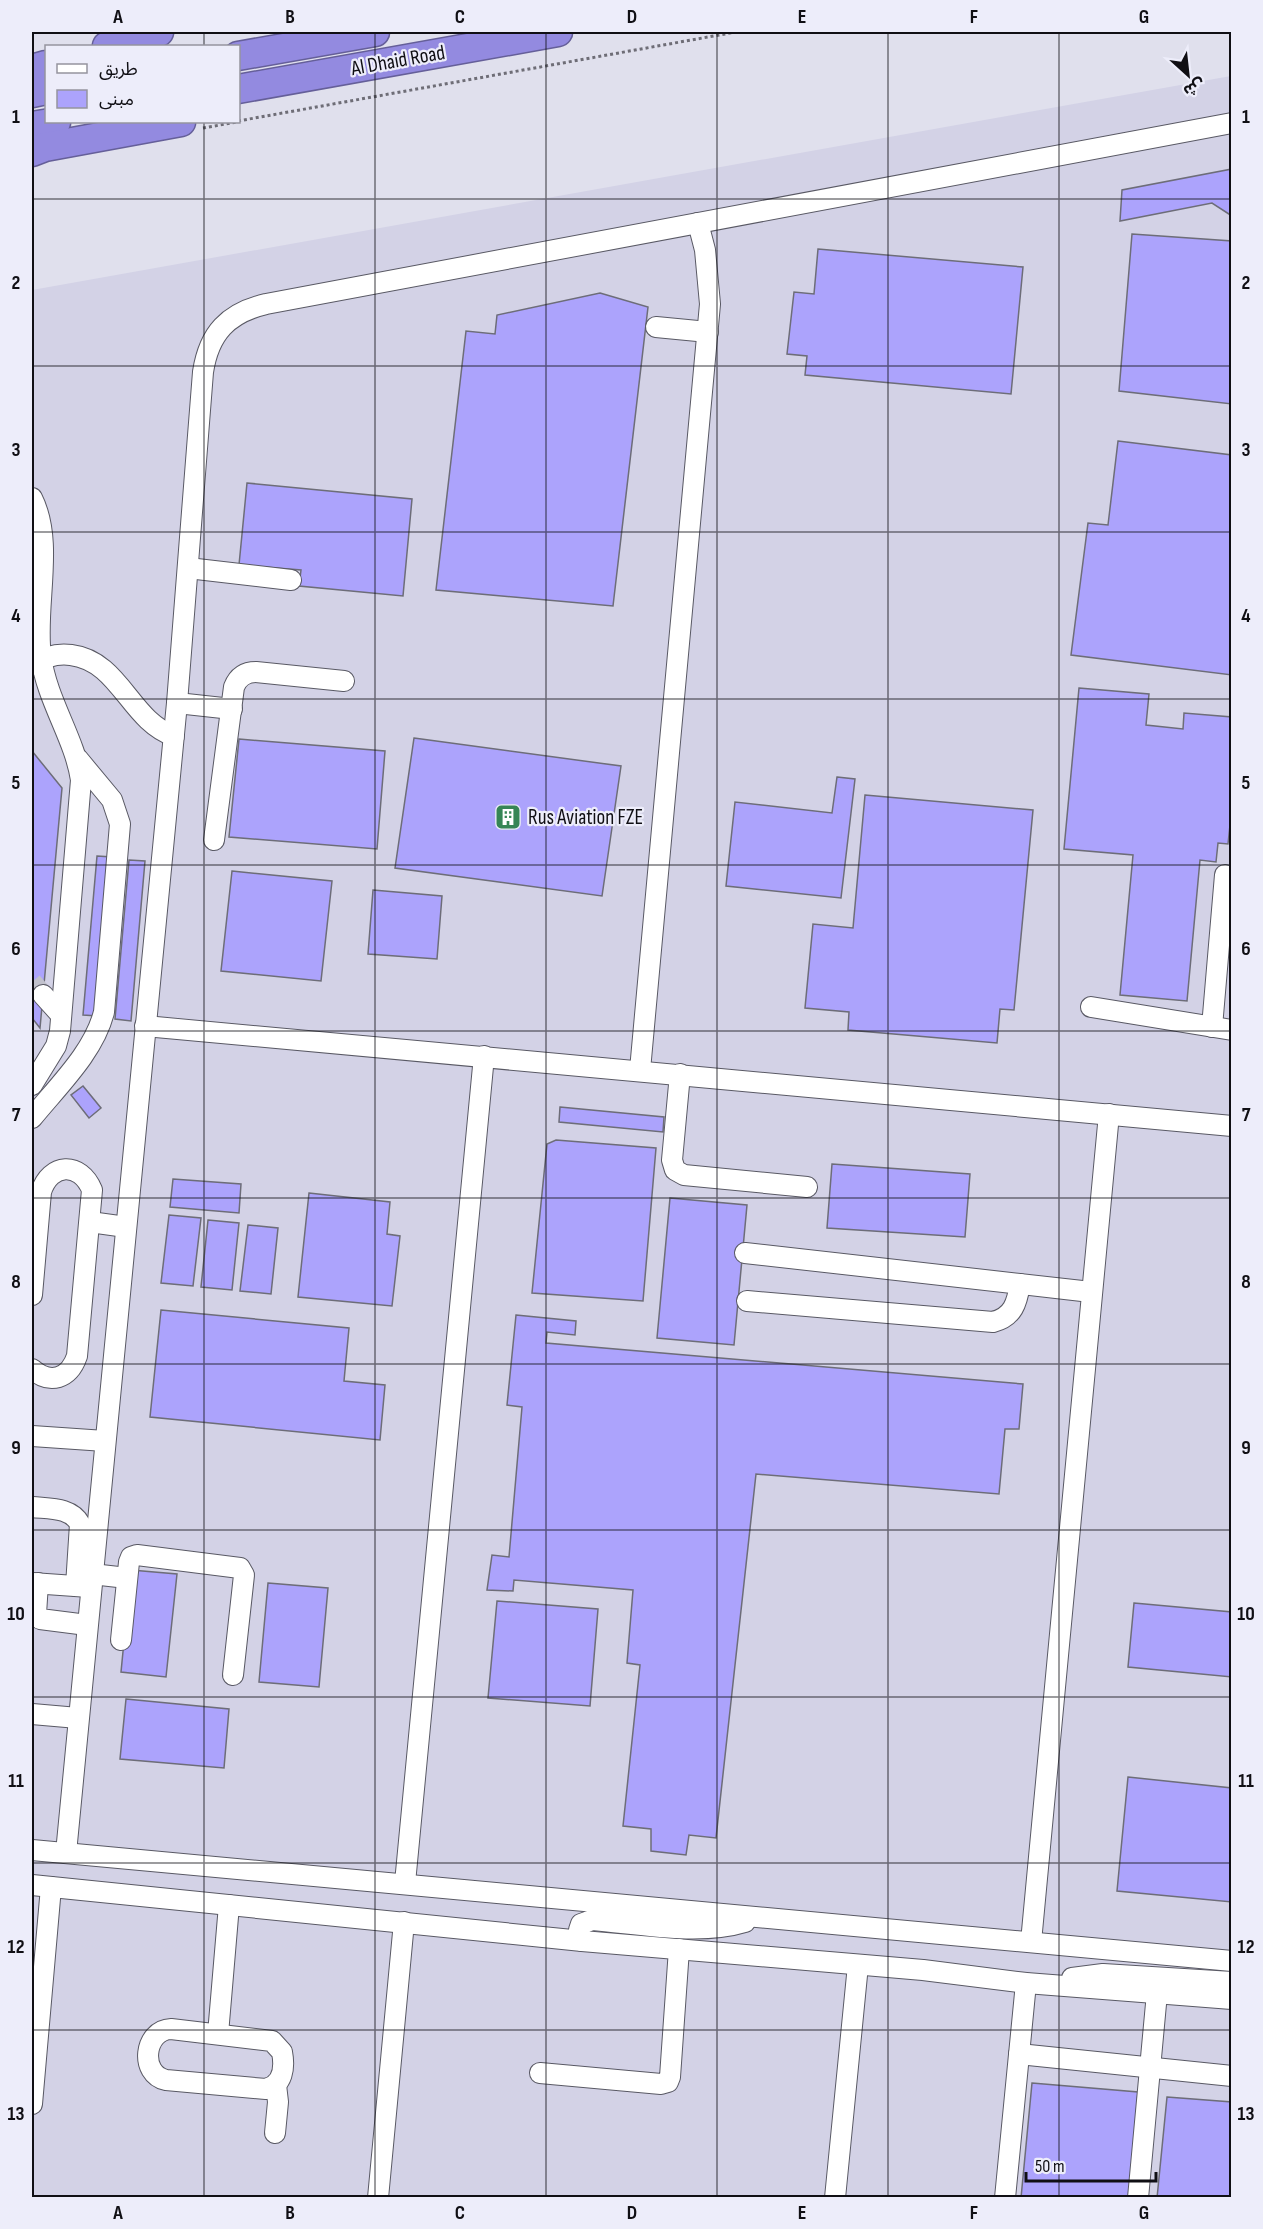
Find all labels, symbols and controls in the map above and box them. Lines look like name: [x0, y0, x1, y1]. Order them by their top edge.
text: A: [112, 5, 123, 29]
text: B: [285, 5, 295, 29]
text: C: [455, 5, 465, 29]
text: D: [627, 5, 637, 29]
text: E: [798, 5, 806, 29]
text: F: [970, 5, 978, 29]
text: G: [1139, 5, 1149, 29]
street label: Al Dhaid Road: [348, 40, 447, 81]
legend: [45, 45, 240, 123]
north arrow: [1158, 45, 1218, 105]
text: طريق: [99, 59, 138, 80]
text: ش: [1180, 74, 1208, 101]
text: مبنى: [99, 89, 134, 110]
text: 1: [12, 105, 20, 129]
text: 1: [1242, 105, 1250, 129]
text: 2: [12, 271, 20, 295]
text: 2: [1242, 271, 1250, 295]
text: 3: [12, 438, 21, 462]
text: 3: [1242, 438, 1251, 462]
text: 4: [11, 604, 21, 628]
text: 4: [1241, 604, 1251, 628]
text: 5: [12, 771, 21, 795]
text: 5: [1242, 771, 1251, 795]
building icon: Rus Aviation FZE: [493, 802, 523, 832]
place label: Rus Aviation FZE: [528, 805, 643, 830]
text: 6: [11, 937, 21, 961]
text: 6: [1241, 937, 1251, 961]
text: 7: [12, 1103, 21, 1127]
text: 7: [1242, 1103, 1251, 1127]
text: 8: [11, 1270, 21, 1294]
text: 8: [1241, 1270, 1251, 1294]
text: 9: [11, 1436, 21, 1460]
text: 9: [1241, 1436, 1251, 1460]
text: 10: [7, 1602, 25, 1626]
text: 10: [1237, 1602, 1255, 1626]
text: 11: [8, 1769, 24, 1793]
text: 11: [1238, 1769, 1254, 1793]
text: 12: [8, 1935, 24, 1959]
text: 12: [1238, 1935, 1254, 1959]
text: 13: [8, 2102, 24, 2126]
text: 13: [1238, 2102, 1254, 2126]
scale bar: [1026, 2145, 1156, 2183]
text: 50 m: [1035, 2156, 1065, 2177]
text: A: [112, 2201, 123, 2225]
text: B: [285, 2201, 295, 2225]
text: C: [455, 2201, 465, 2225]
text: D: [627, 2201, 637, 2225]
text: E: [798, 2201, 806, 2225]
text: F: [970, 2201, 978, 2225]
text: G: [1139, 2201, 1149, 2225]

